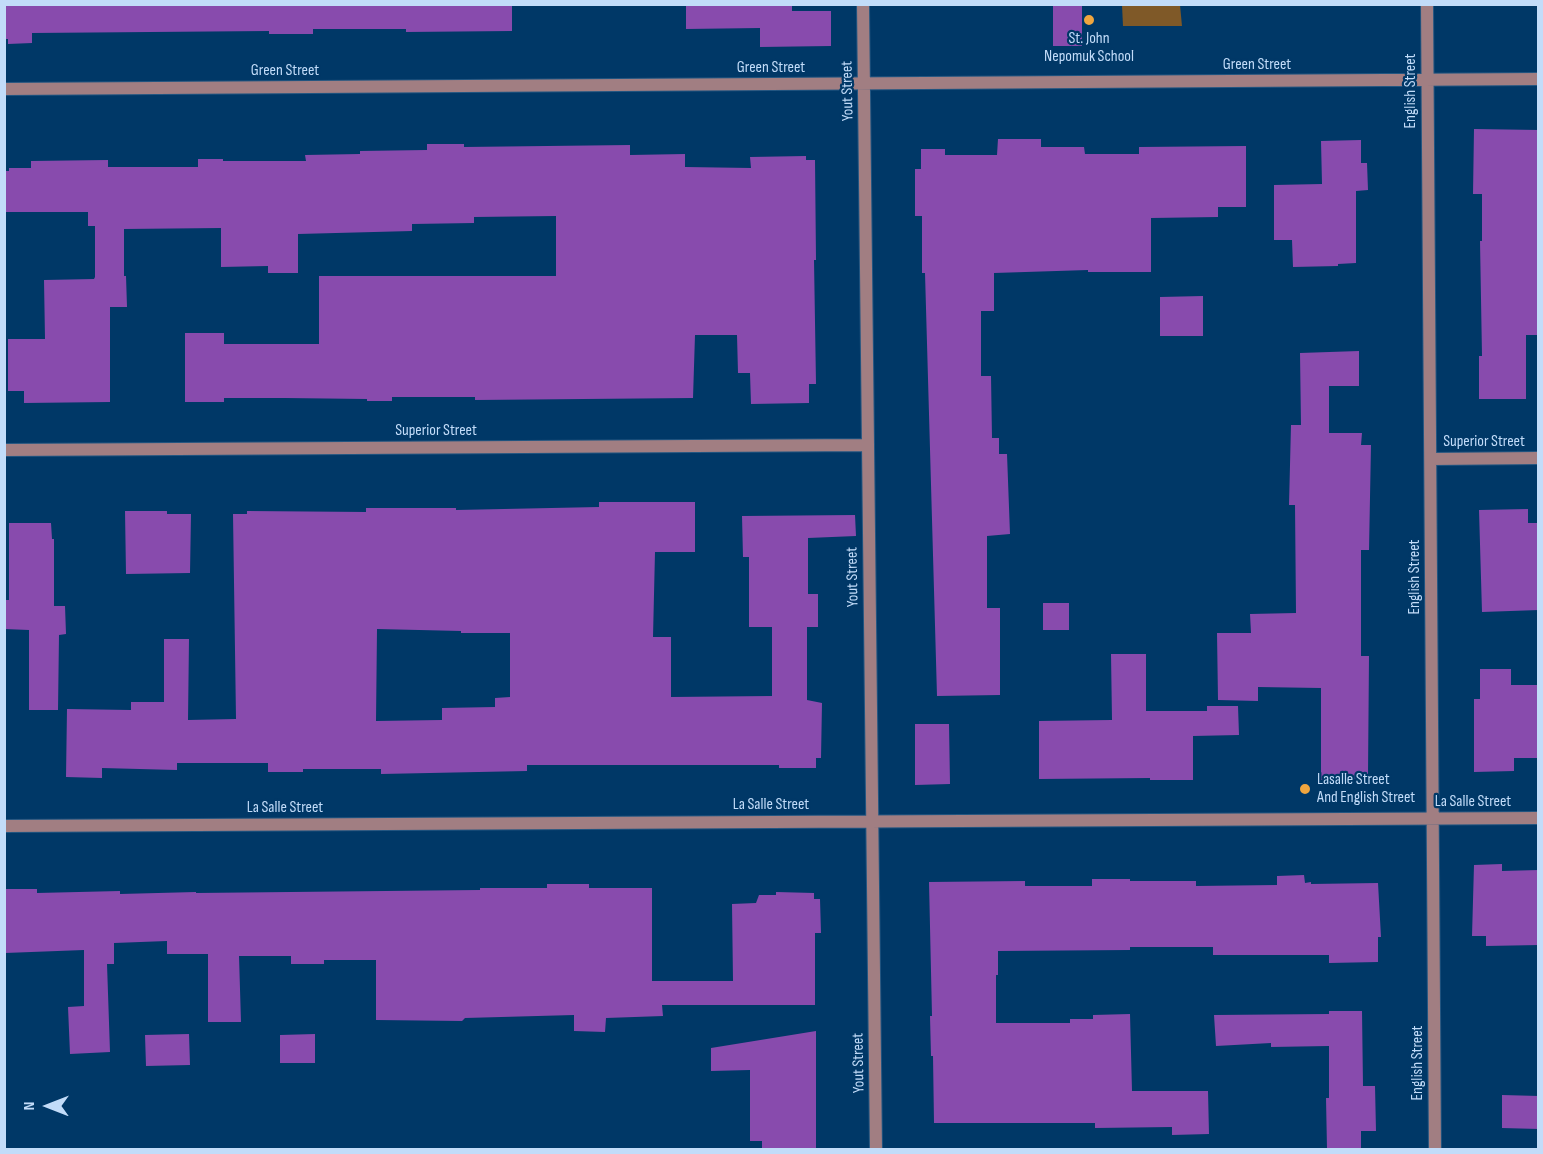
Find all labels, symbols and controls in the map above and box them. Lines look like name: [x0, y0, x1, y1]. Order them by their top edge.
marker: St. John Nepomuk School: [1082, 13, 1096, 27]
place label: St. John Nepomuk School: [1044, 29, 1134, 67]
street label: English Street: [1401, 53, 1421, 129]
street label: Green Street: [1223, 55, 1291, 75]
street label: Green Street: [737, 58, 805, 78]
street label: Green Street: [251, 61, 319, 81]
street label: Yout Street: [838, 61, 858, 121]
street label: Superior Street: [395, 421, 477, 441]
street label: Superior Street: [1443, 432, 1525, 452]
street label: English Street: [1405, 539, 1425, 615]
street label: Yout Street: [843, 547, 863, 607]
place label: Lasalle Street And English Street: [1317, 770, 1415, 808]
marker: Lasalle Street And English Street: [1298, 782, 1312, 796]
street label: La Salle Street: [1435, 792, 1511, 812]
street label: La Salle Street: [733, 795, 809, 815]
street label: La Salle Street: [247, 798, 323, 818]
street label: English Street: [1408, 1025, 1428, 1101]
street label: Yout Street: [849, 1033, 869, 1093]
north arrow: [18, 1076, 78, 1136]
text: N: [20, 1102, 39, 1110]

